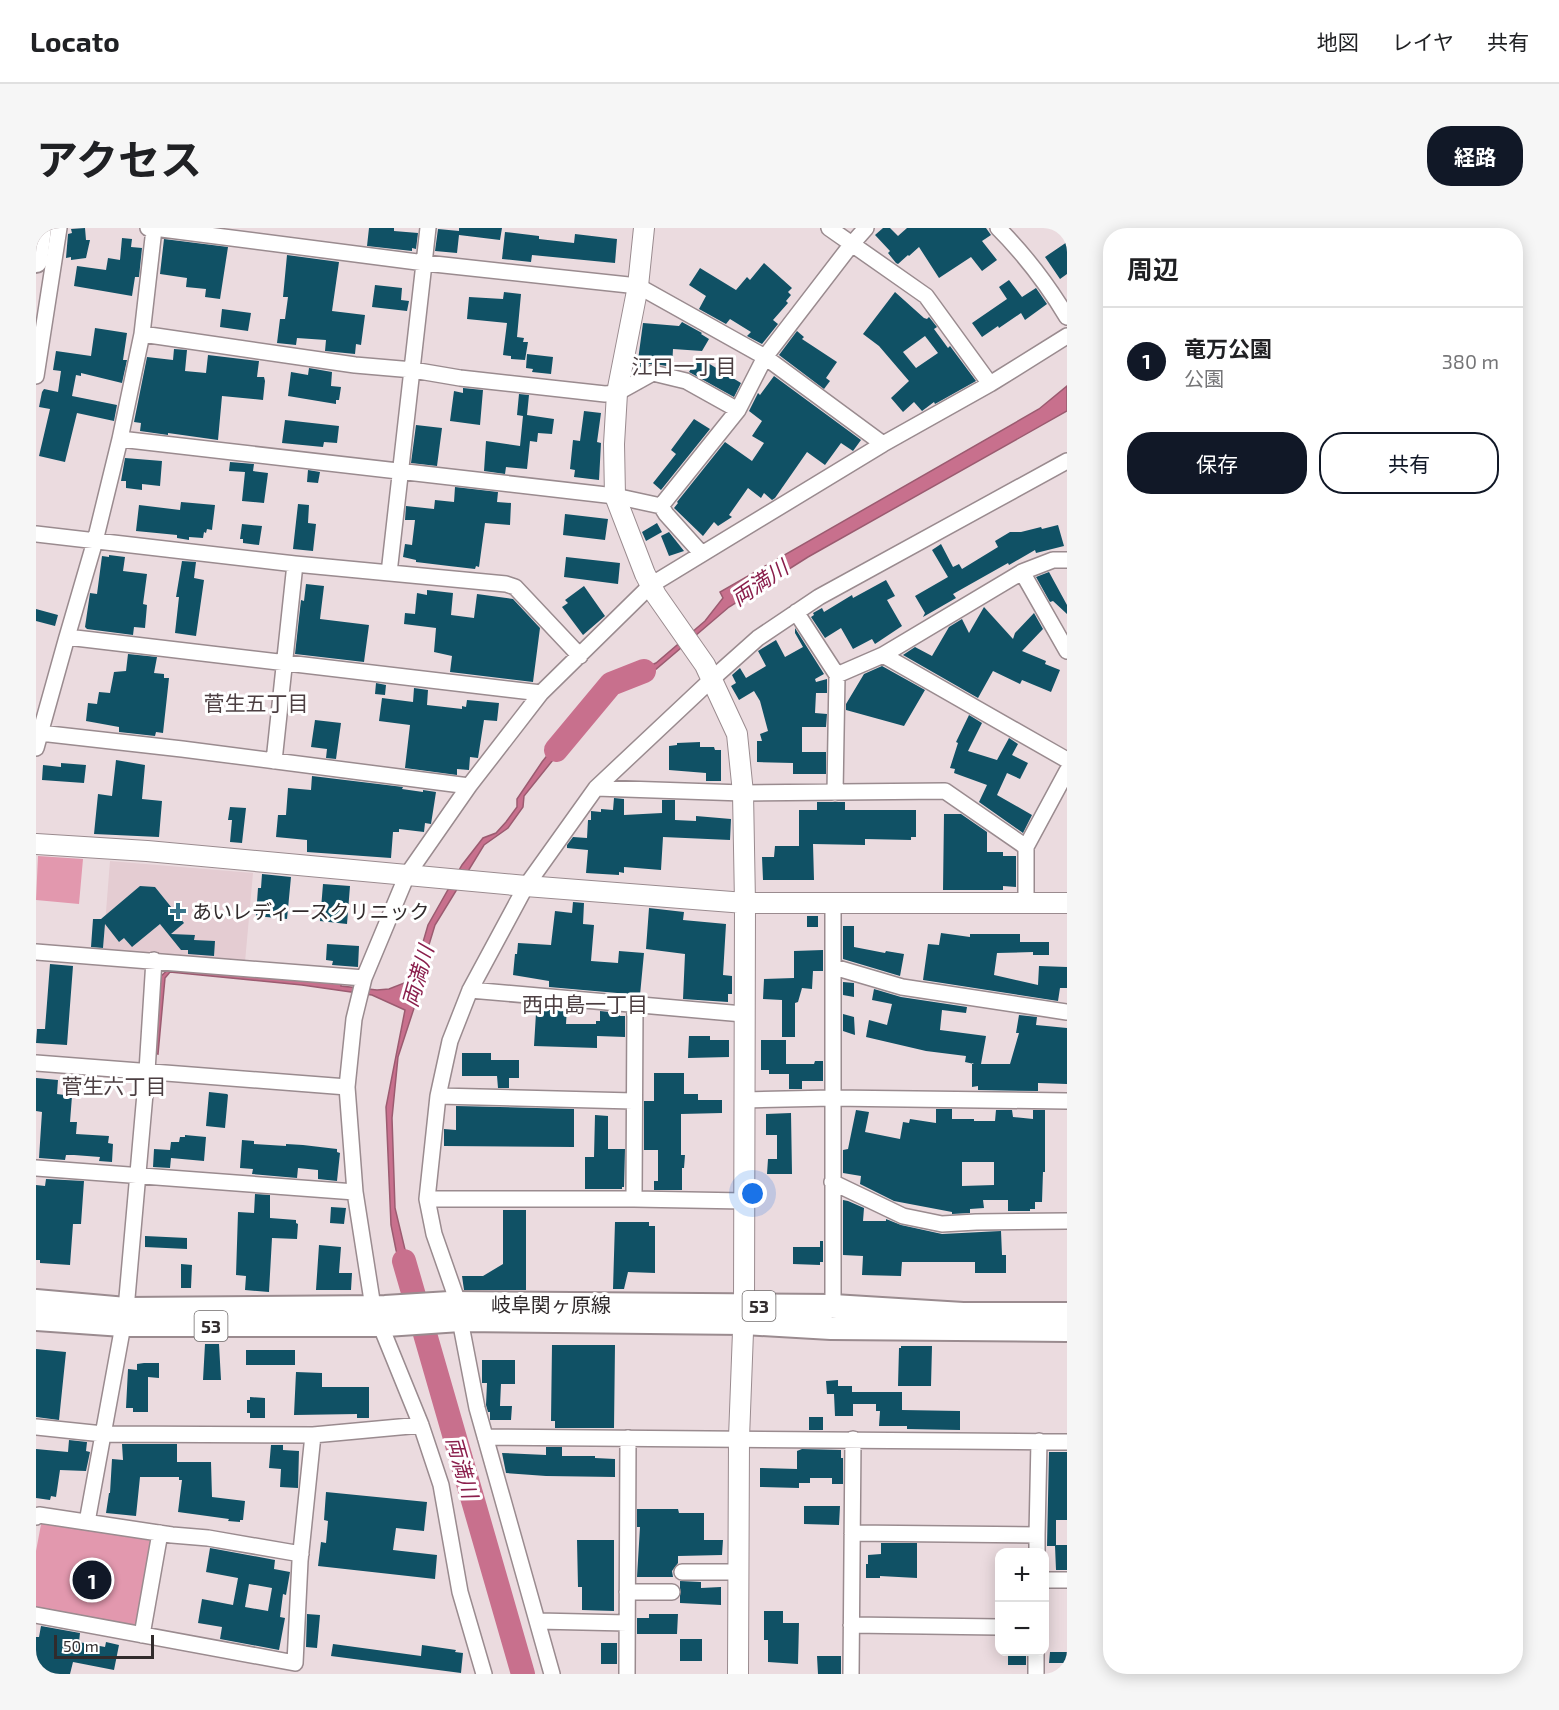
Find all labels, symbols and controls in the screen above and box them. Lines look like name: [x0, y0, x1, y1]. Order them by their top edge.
text: Locato: [30, 24, 120, 58]
text: 地図: [1317, 29, 1359, 54]
text: レイヤ: [1392, 29, 1454, 54]
text: 共有: [1487, 29, 1529, 54]
button: 経路: [1427, 126, 1523, 186]
text: アクセス: [36, 133, 202, 183]
text: 周辺: [1127, 253, 1179, 284]
text: 竜万公園: [1184, 335, 1272, 361]
text: 1: [1142, 349, 1151, 373]
text: 380 m: [1442, 349, 1499, 373]
district label: 江口一丁目: [632, 353, 737, 378]
text: 公園: [1184, 366, 1224, 390]
button: 保存: [1127, 432, 1307, 494]
button: 共有: [1319, 432, 1499, 494]
water label: 両満川: [726, 553, 794, 610]
district label: 菅生五丁目: [204, 690, 309, 715]
place label: あいレディースクリニック: [192, 899, 430, 923]
marker: あいレディースクリニック: [169, 902, 187, 920]
water label: 両満川: [396, 940, 438, 1010]
district label: 西中島一丁目: [522, 991, 648, 1016]
district label: 菅生六丁目: [62, 1073, 167, 1098]
your location: [738, 1179, 767, 1208]
road number: 53: [742, 1291, 776, 1321]
street label: 岐阜関ヶ原線: [491, 1292, 611, 1316]
road number: 53: [194, 1311, 228, 1341]
water label: 両満川: [442, 1433, 484, 1503]
map controls: [995, 1548, 1049, 1656]
button: +: [995, 1548, 1049, 1602]
pin: 1: [72, 1558, 112, 1602]
button: −: [995, 1602, 1049, 1656]
scale bar: [54, 1632, 154, 1660]
text: 50 m: [63, 1636, 99, 1655]

